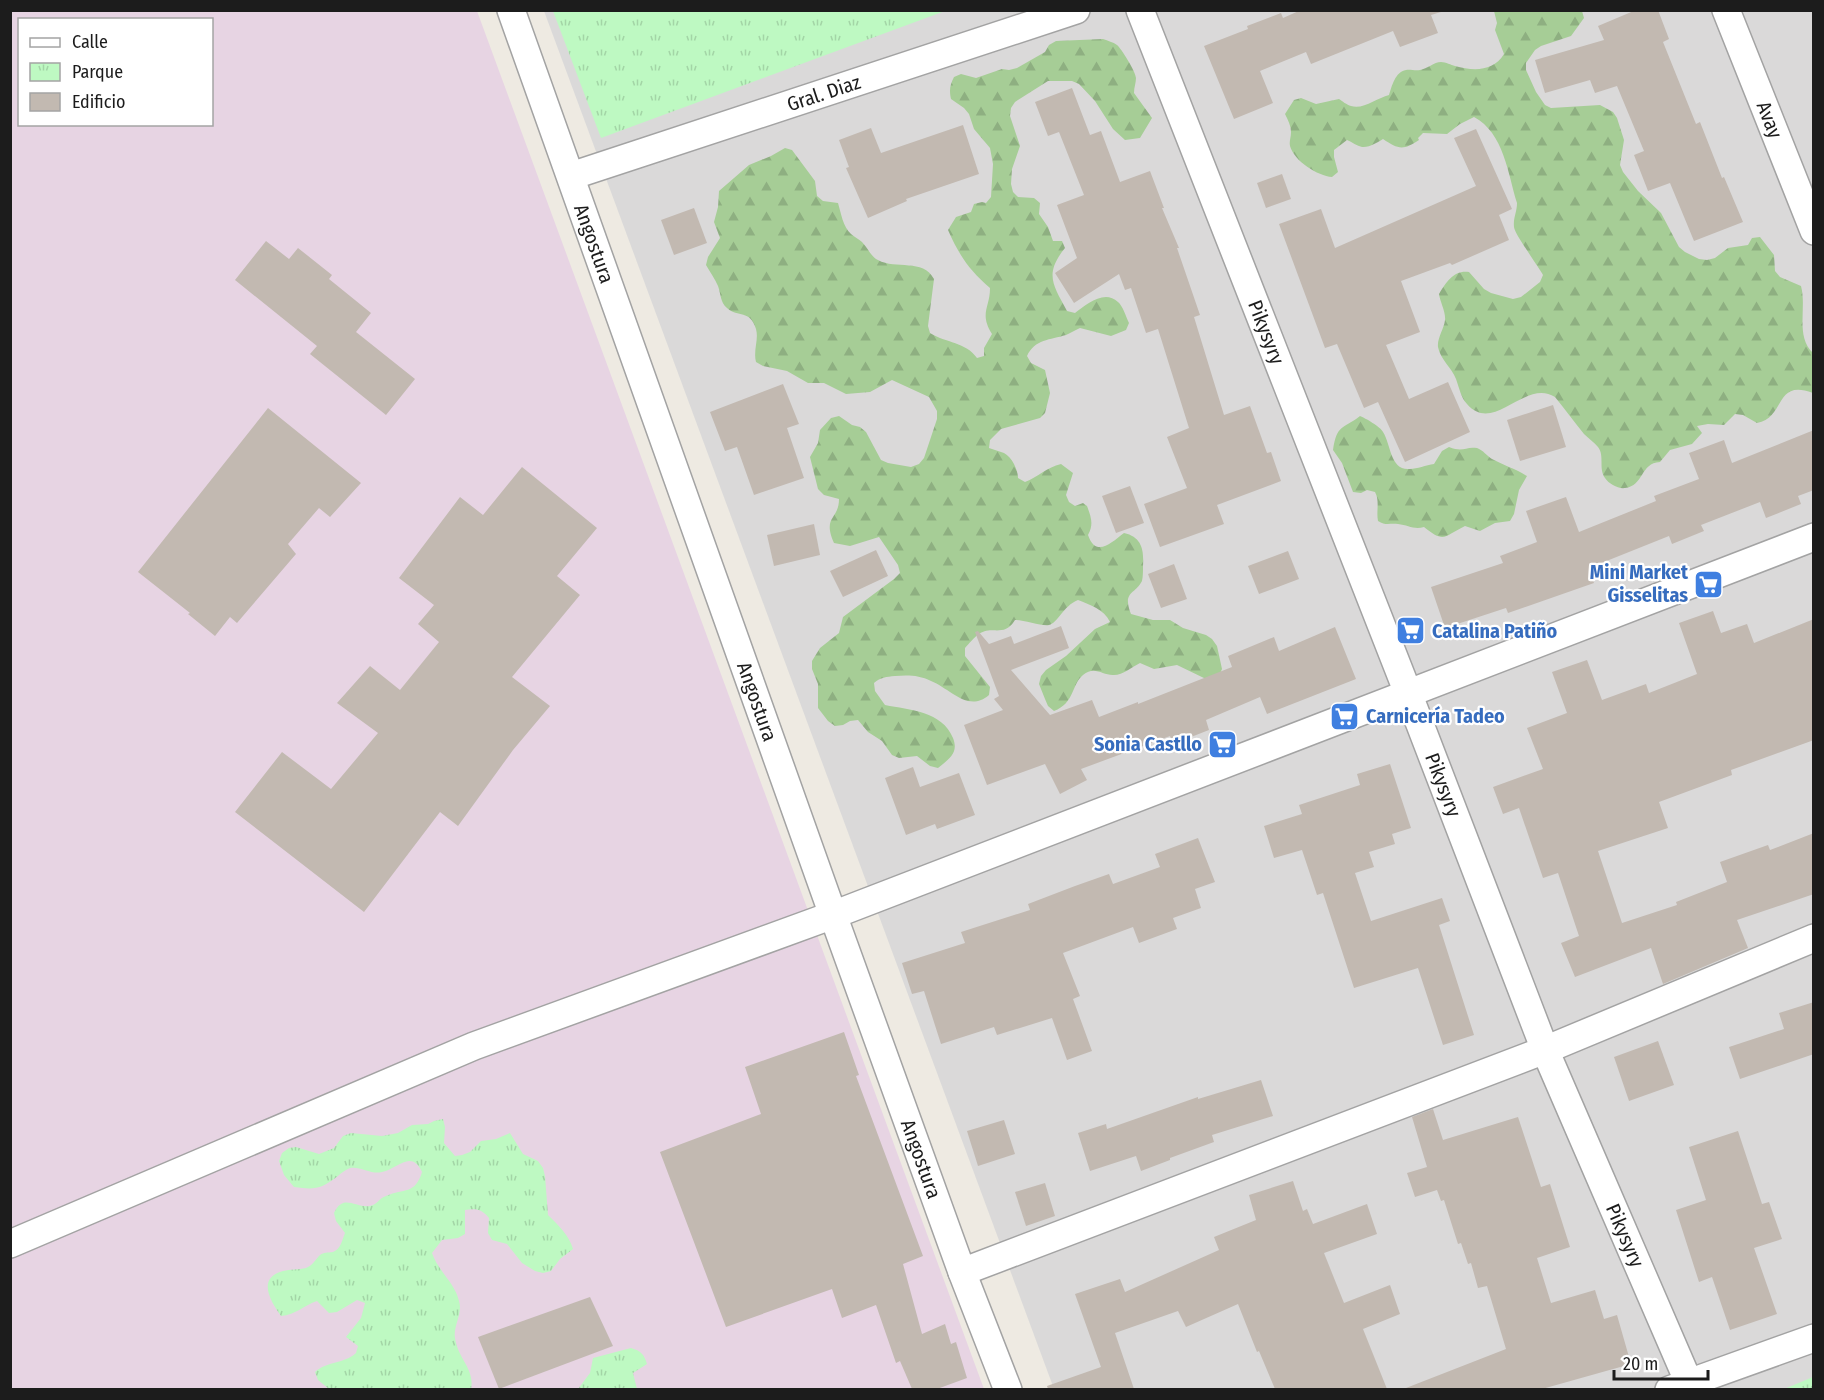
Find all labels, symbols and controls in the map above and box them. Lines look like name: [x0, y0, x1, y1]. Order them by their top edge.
legend: [18, 18, 213, 126]
text: Calle: [72, 31, 108, 53]
text: Parque: [72, 61, 123, 83]
street label: Gral. Diaz: [784, 70, 864, 116]
text: Edificio: [72, 91, 125, 113]
street label: Avay: [1752, 98, 1788, 142]
street label: Angostura: [569, 201, 619, 287]
street label: Pikysyry: [1243, 297, 1290, 368]
place label: Mini Market Gisselitas: [1590, 560, 1689, 607]
supermarket icon: Mini Market Gisselitas: [1693, 568, 1725, 600]
supermarket icon: Catalina Patiño: [1395, 615, 1427, 647]
place label: Catalina Patiño: [1432, 619, 1558, 643]
street label: Angostura: [732, 659, 782, 744]
supermarket icon: Carnicería Tadeo: [1329, 700, 1361, 732]
place label: Carnicería Tadeo: [1366, 704, 1505, 728]
supermarket icon: Sonia Castllo: [1207, 728, 1239, 760]
place label: Sonia Castllo: [1094, 732, 1202, 756]
street label: Pikysyry: [1420, 749, 1466, 820]
street label: Angostura: [896, 1116, 946, 1202]
street label: Pikysyry: [1601, 1200, 1649, 1271]
scale bar: [1614, 1343, 1708, 1381]
text: 20 m: [1623, 1353, 1658, 1375]

